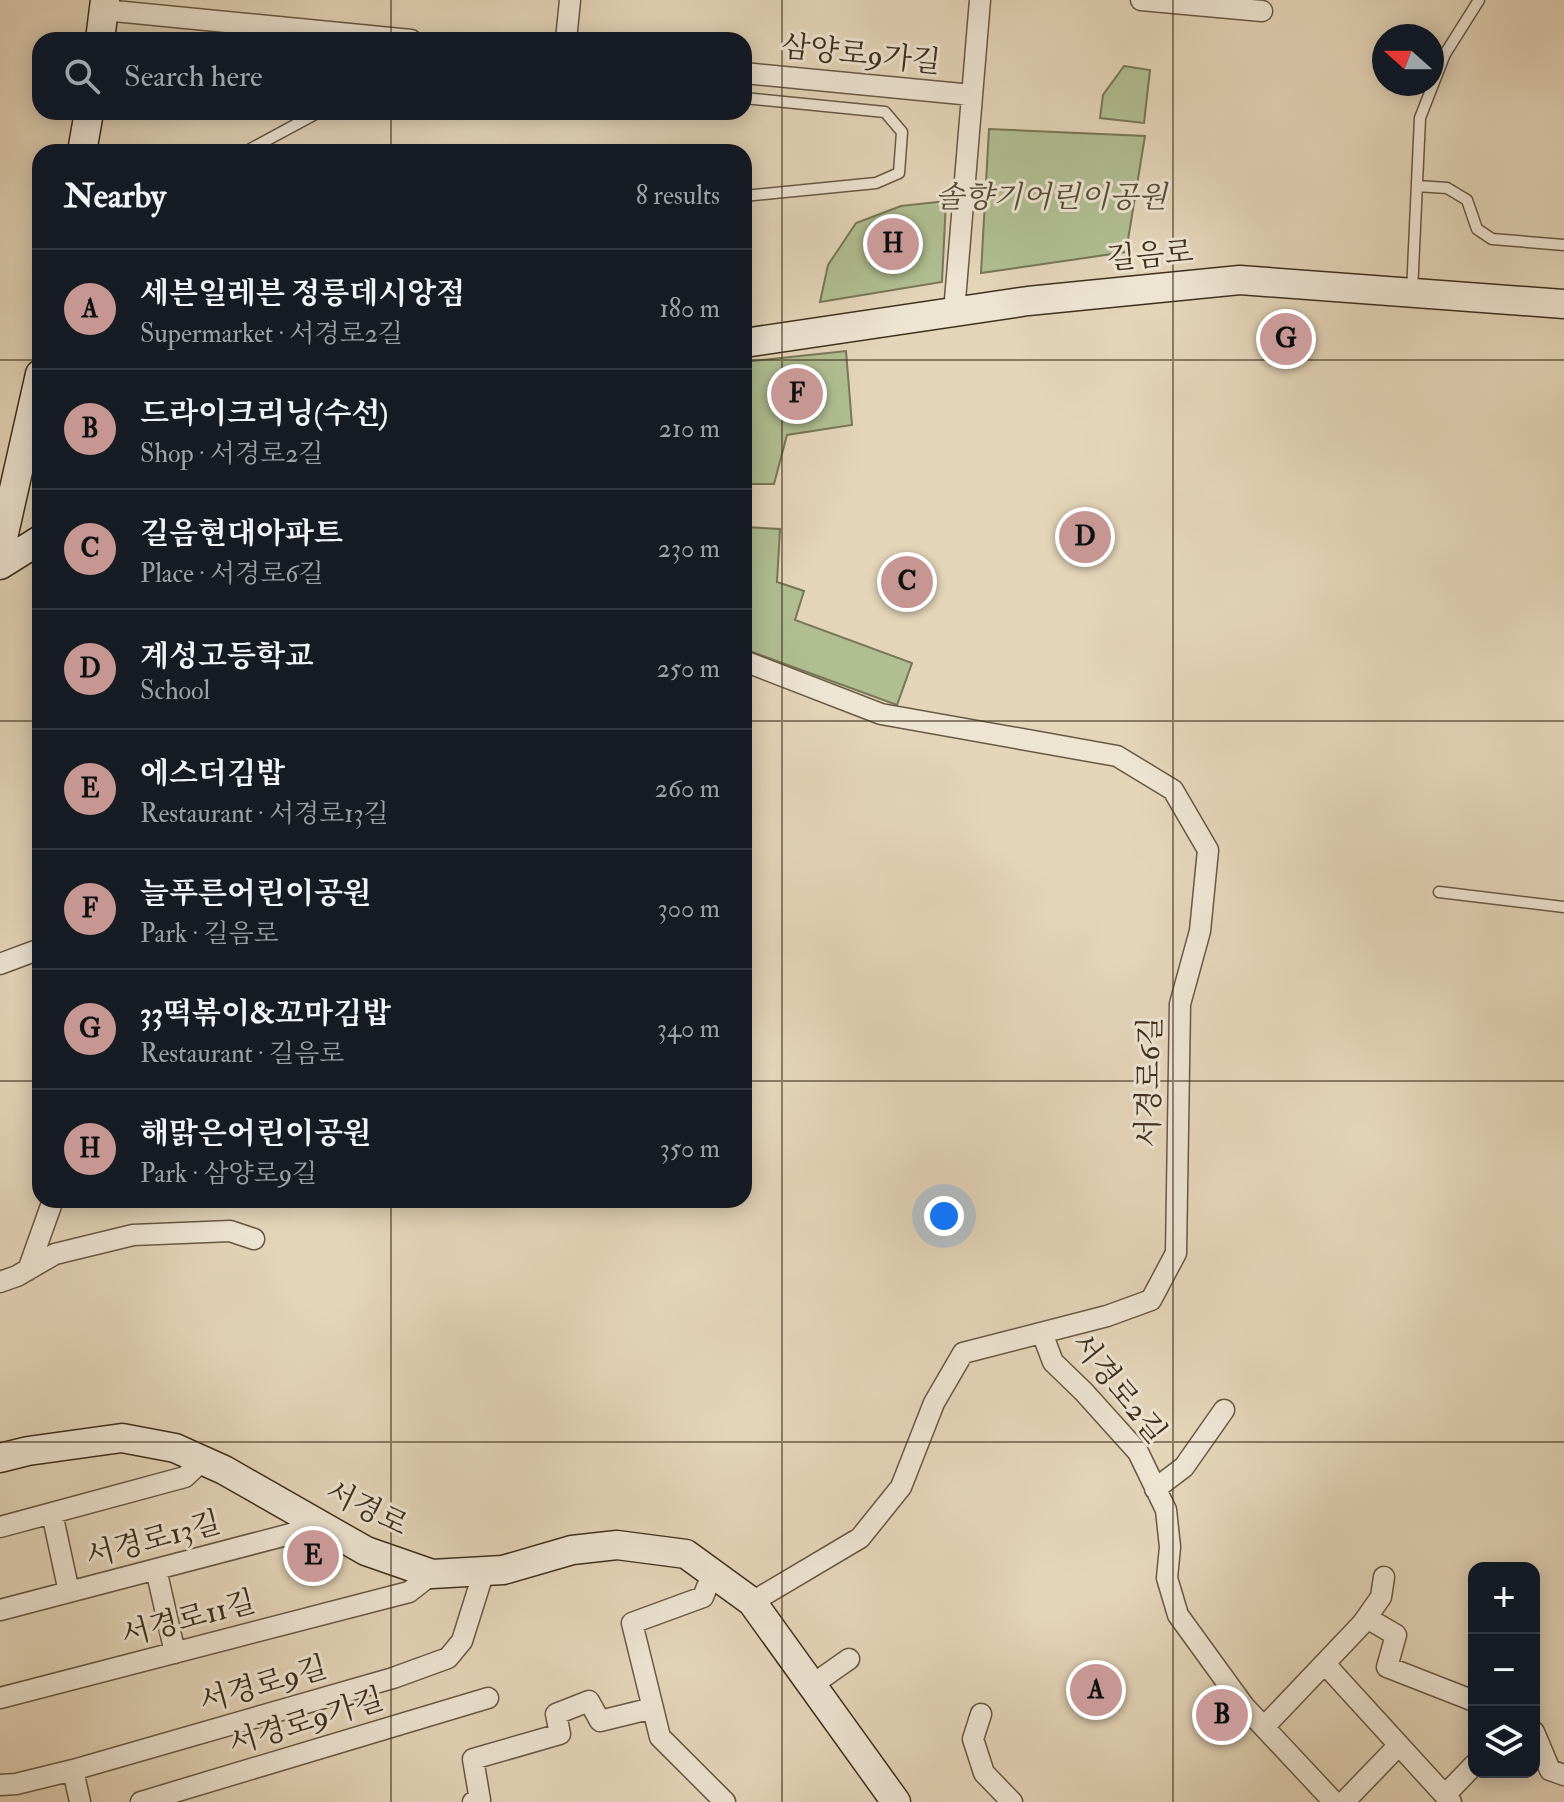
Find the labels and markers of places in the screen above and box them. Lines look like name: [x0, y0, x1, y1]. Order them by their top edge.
pin: H: [867, 214, 919, 274]
pin: G: [1260, 309, 1312, 369]
pin: F: [771, 364, 823, 424]
pin: D: [1059, 507, 1111, 567]
pin: C: [881, 552, 933, 612]
pin: E: [287, 1526, 339, 1586]
pin: A: [1070, 1660, 1122, 1720]
pin: B: [1196, 1685, 1248, 1745]

